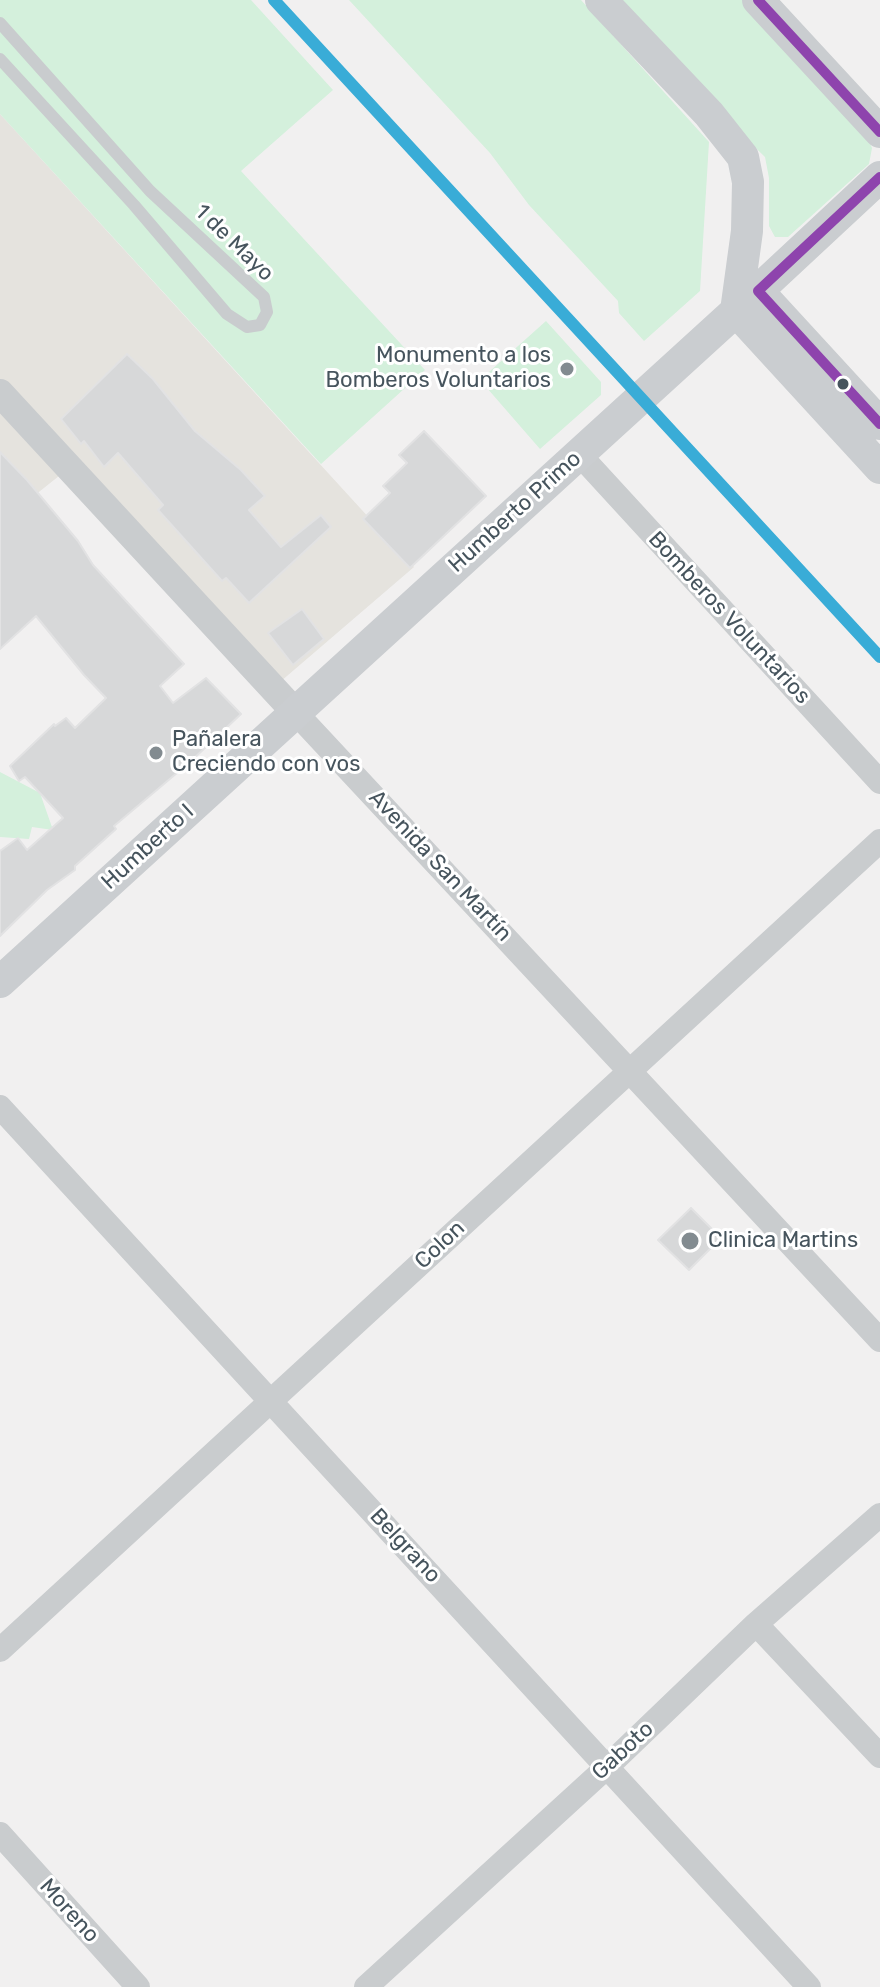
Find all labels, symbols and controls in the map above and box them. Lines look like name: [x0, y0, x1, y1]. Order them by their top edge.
street label: 1 de Mayo: [189, 199, 279, 287]
place label: Monumento a los Bomberos Voluntarios: [325, 343, 551, 394]
marker: Monumento a los Bomberos Voluntarios: [558, 360, 576, 378]
unlabelled marker: [835, 376, 851, 392]
street label: Humberto Primo: [443, 446, 587, 578]
street label: Bomberos Voluntarios: [642, 526, 816, 710]
place label: Pañalera Creciendo con vos: [172, 727, 360, 778]
marker: Pañalera Creciendo con vos: [147, 744, 165, 762]
street label: Avenida San Martín: [363, 785, 517, 947]
street label: Humberto I: [96, 799, 200, 895]
street label: Colon: [410, 1215, 470, 1275]
place label: Clinica Martins: [708, 1228, 858, 1254]
marker: Clinica Martins: [679, 1230, 701, 1252]
street label: Belgrano: [364, 1503, 446, 1589]
street label: Gaboto: [587, 1716, 659, 1786]
street label: Moreno: [34, 1874, 104, 1948]

